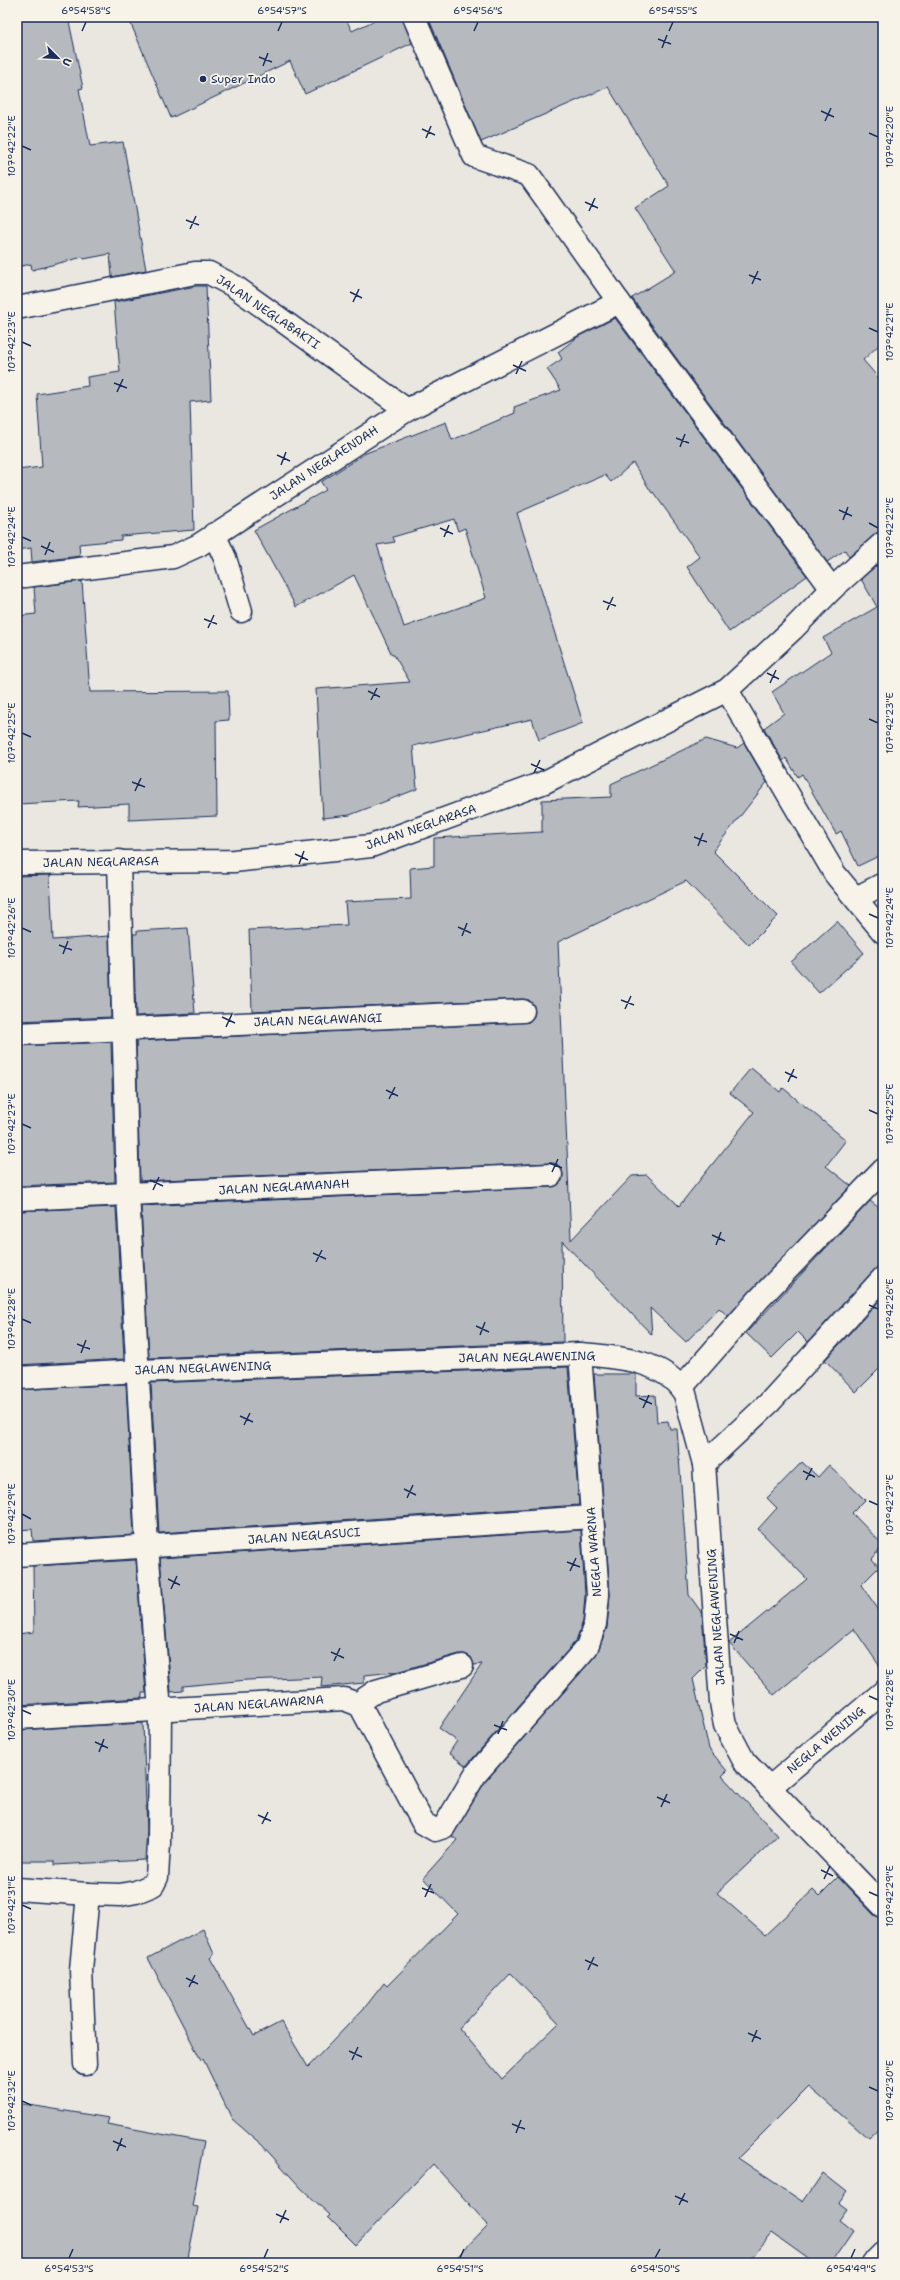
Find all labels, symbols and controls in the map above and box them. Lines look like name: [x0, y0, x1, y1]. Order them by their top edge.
text: 6°54'58"S: [61, 4, 111, 17]
text: 6°54'57"S: [257, 4, 307, 17]
text: 6°54'56"S: [453, 4, 503, 17]
text: 6°54'55"S: [649, 4, 698, 17]
north arrow: [38, 38, 78, 78]
text: U: [58, 55, 75, 68]
place label: Super Indo: [211, 71, 276, 87]
marker: Super Indo: [198, 74, 208, 84]
text: 107°42'20"E: [883, 106, 896, 168]
text: 107°42'22"E: [5, 115, 18, 177]
street label: JALAN NEGLABAKTI: [213, 271, 323, 353]
text: 107°42'21"E: [883, 302, 896, 362]
text: 107°42'23"E: [5, 311, 18, 373]
street label: JALAN NEGLAENDAH: [267, 422, 382, 504]
text: 107°42'22"E: [883, 497, 896, 559]
text: 107°42'24"E: [5, 506, 18, 568]
text: 107°42'23"E: [883, 692, 896, 754]
text: 107°42'25"E: [5, 702, 18, 764]
street label: JALAN NEGLARASA: [363, 800, 479, 854]
street label: JALAN NEGLARASA: [43, 853, 160, 871]
text: 107°42'24"E: [883, 887, 896, 949]
text: 107°42'26"E: [5, 897, 18, 959]
street label: JALAN NEGLAWANGI: [253, 1010, 383, 1030]
text: 107°42'25"E: [883, 1083, 896, 1145]
text: 107°42'27"E: [5, 1093, 18, 1155]
street label: JALAN NEGLAMANAH: [218, 1176, 350, 1198]
text: 107°42'26"E: [883, 1278, 896, 1340]
text: 107°42'28"E: [5, 1288, 18, 1350]
street label: JALAN NEGLAWENING: [458, 1348, 596, 1366]
street label: JALAN NEGLAWENING: [134, 1358, 272, 1378]
text: 107°42'27"E: [883, 1474, 896, 1536]
text: 107°42'29"E: [5, 1483, 18, 1545]
street label: NEGLA WARNA: [583, 1506, 605, 1598]
street label: JALAN NEGLASUCI: [247, 1524, 361, 1548]
street label: JALAN NEGLAWENING: [703, 1548, 729, 1686]
text: 107°42'28"E: [883, 1669, 896, 1731]
text: 107°42'30"E: [5, 1679, 18, 1741]
street label: JALAN NEGLAWARNA: [193, 1691, 325, 1717]
street label: NEGLA WENING: [784, 1703, 868, 1777]
text: 107°42'29"E: [883, 1865, 896, 1927]
text: 107°42'31"E: [5, 1875, 18, 1935]
text: 107°42'30"E: [883, 2060, 896, 2122]
text: 107°42'32"E: [5, 2070, 18, 2132]
text: 6°54'53"S: [44, 2262, 94, 2275]
text: 6°54'52"S: [239, 2262, 289, 2275]
text: 6°54'51"S: [437, 2262, 484, 2275]
text: 6°54'50"S: [630, 2262, 680, 2275]
text: 6°54'49"S: [826, 2262, 876, 2275]

